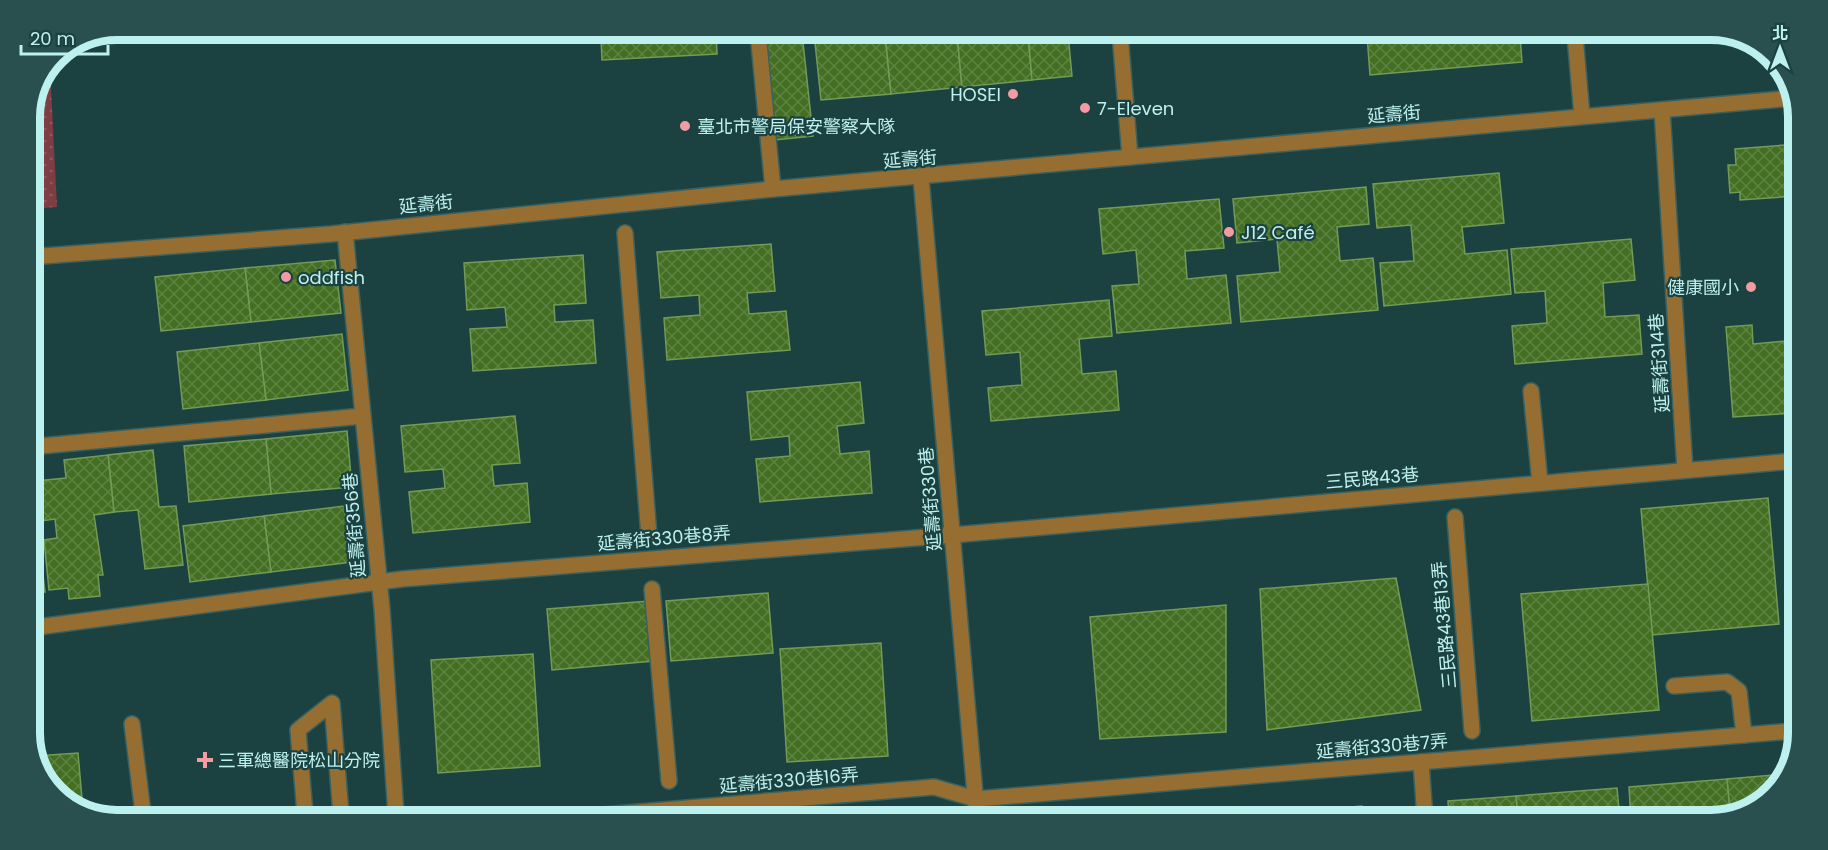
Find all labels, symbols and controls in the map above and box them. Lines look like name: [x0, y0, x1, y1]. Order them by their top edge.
scale bar: [21, 18, 108, 56]
north arrow: [1750, 18, 1810, 78]
text: 北: [1772, 22, 1788, 45]
text: 20 m: [30, 26, 75, 51]
place label: HOSEI: [950, 82, 1001, 107]
marker: HOSEI: [1006, 87, 1020, 101]
place label: 7-Eleven: [1097, 96, 1174, 121]
street label: 延壽街: [1366, 99, 1422, 129]
marker: 7-Eleven: [1078, 101, 1092, 115]
place label: 臺北市警局保安警察大隊: [697, 114, 895, 139]
marker: 臺北市警局保安警察大隊: [678, 119, 692, 133]
street label: 延壽街: [882, 144, 938, 174]
street label: 延壽街: [398, 189, 454, 219]
place label: J12 Café: [1241, 220, 1315, 245]
marker: J12 Café: [1222, 225, 1236, 239]
place label: oddfish: [298, 265, 365, 290]
marker: oddfish: [279, 270, 293, 284]
place label: 健康國小: [1667, 275, 1739, 300]
marker: 健康國小: [1744, 280, 1758, 294]
street label: 延壽街314巷: [1643, 312, 1675, 414]
street label: 延壽街330巷: [913, 446, 947, 552]
street label: 三民路43巷: [1324, 461, 1420, 495]
street label: 延壽街356巷: [337, 471, 371, 579]
street label: 延壽街330巷8弄: [596, 520, 732, 556]
street label: 三民路43巷13弄: [1426, 560, 1462, 690]
street label: 延壽街330巷7弄: [1315, 728, 1449, 764]
place label: 三軍總醫院松山分院: [218, 748, 380, 773]
marker: 三軍總醫院松山分院: [196, 751, 214, 769]
street label: 延壽街330巷16弄: [718, 761, 860, 799]

